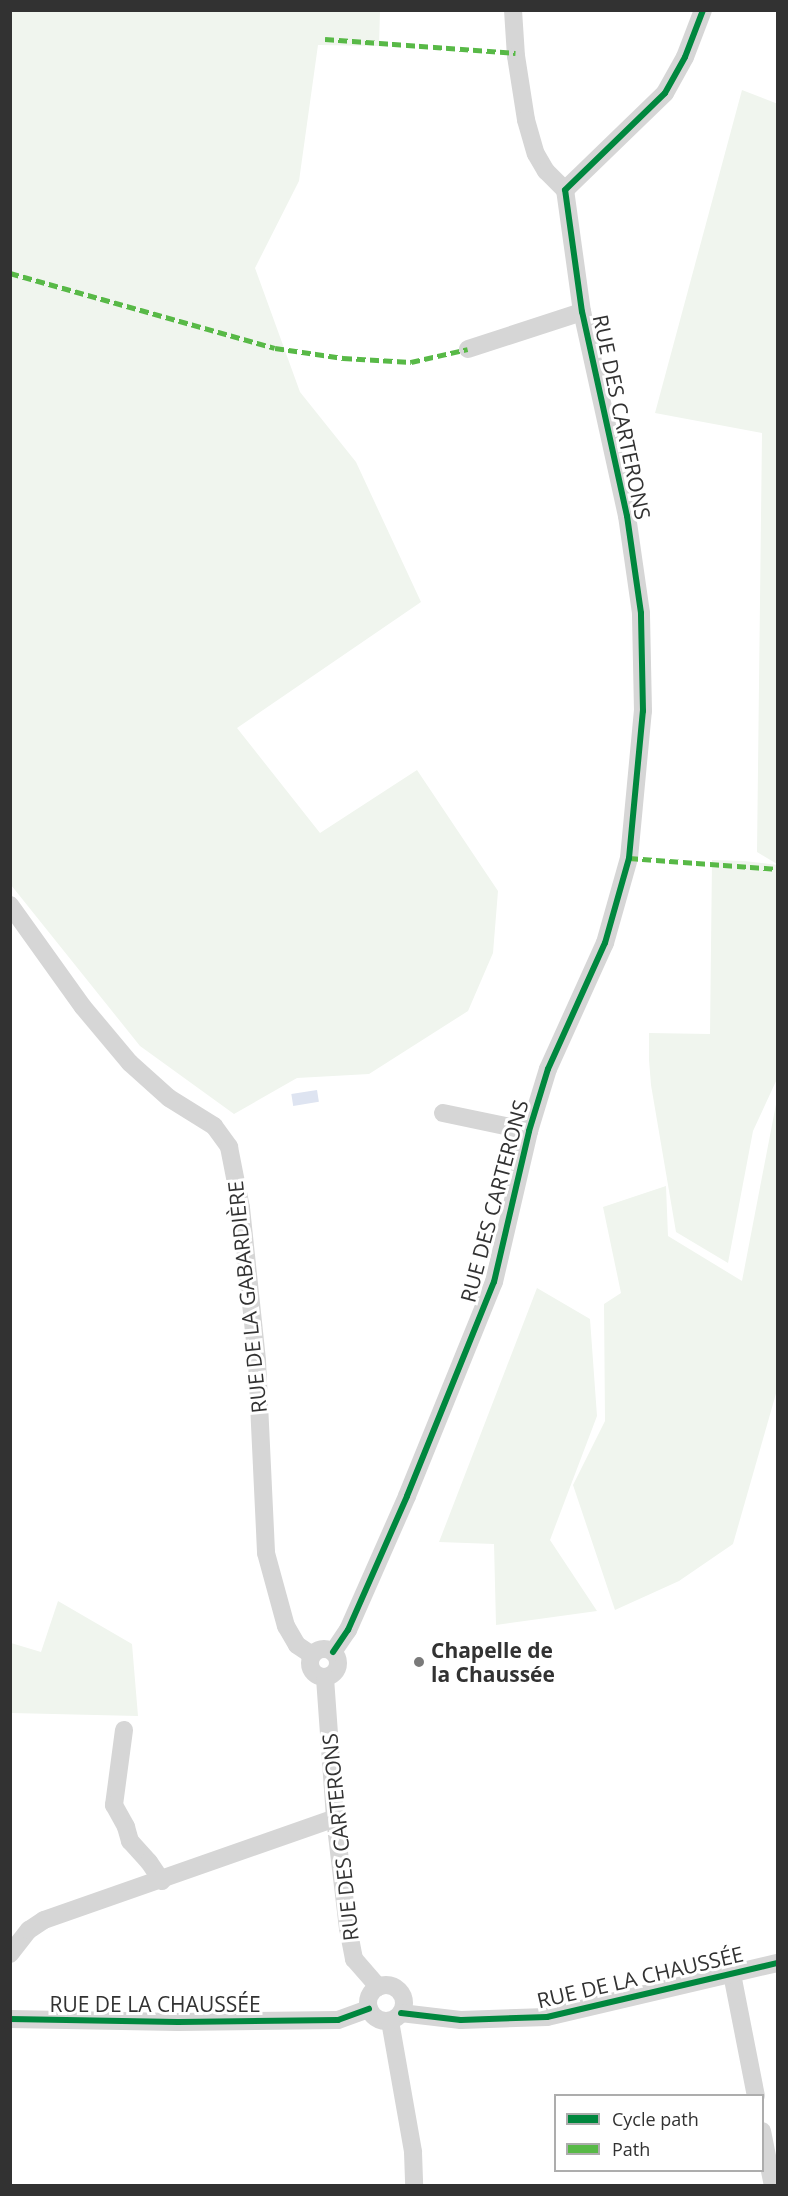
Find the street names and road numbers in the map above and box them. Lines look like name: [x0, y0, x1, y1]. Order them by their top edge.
street label: RUE DES CARTERONS: [588, 312, 656, 522]
street label: RUE DES CARTERONS: [455, 1097, 533, 1305]
street label: RUE DE LA GABARDIÈRE: [222, 1180, 272, 1414]
street label: RUE DES CARTERONS: [317, 1732, 363, 1942]
street label: RUE DE LA CHAUSSÉE: [534, 1941, 746, 2013]
street label: RUE DE LA CHAUSSÉE: [49, 1991, 261, 2017]

